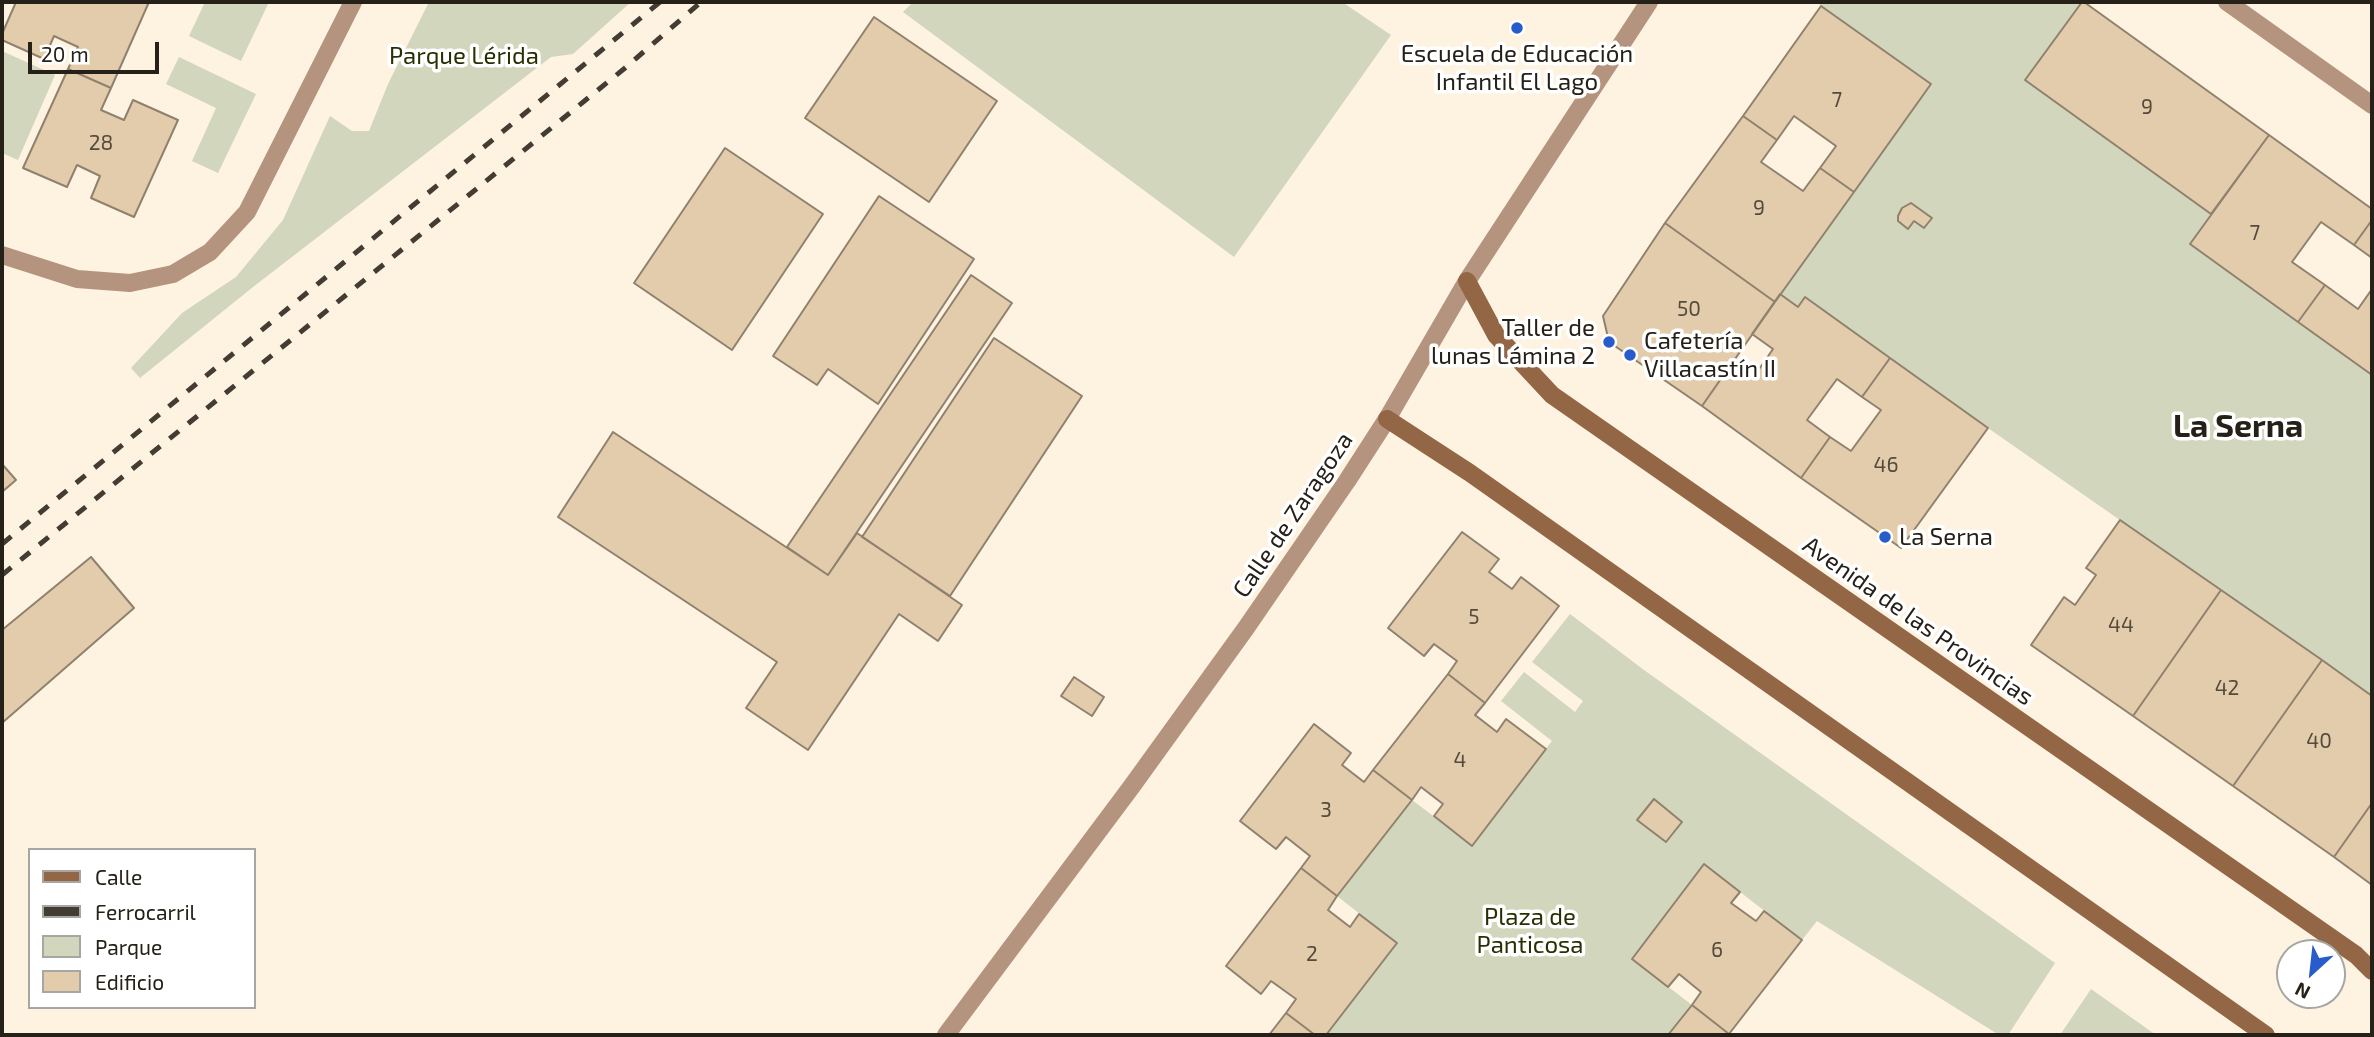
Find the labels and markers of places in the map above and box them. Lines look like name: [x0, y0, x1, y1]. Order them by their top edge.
marker: Escuela de Educación Infantil El Lago: [1509, 20, 1525, 36]
place label: Escuela de Educación Infantil El Lago: [1401, 40, 1633, 96]
place label: Taller de lunas Lámina 2: [1431, 314, 1595, 370]
place label: Cafetería Villacastín II: [1644, 327, 1776, 383]
marker: Taller de lunas Lámina 2: [1601, 334, 1617, 350]
marker: Cafetería Villacastín II: [1622, 347, 1638, 363]
place label: La Serna: [1899, 523, 1993, 551]
marker: La Serna: [1877, 529, 1893, 545]

